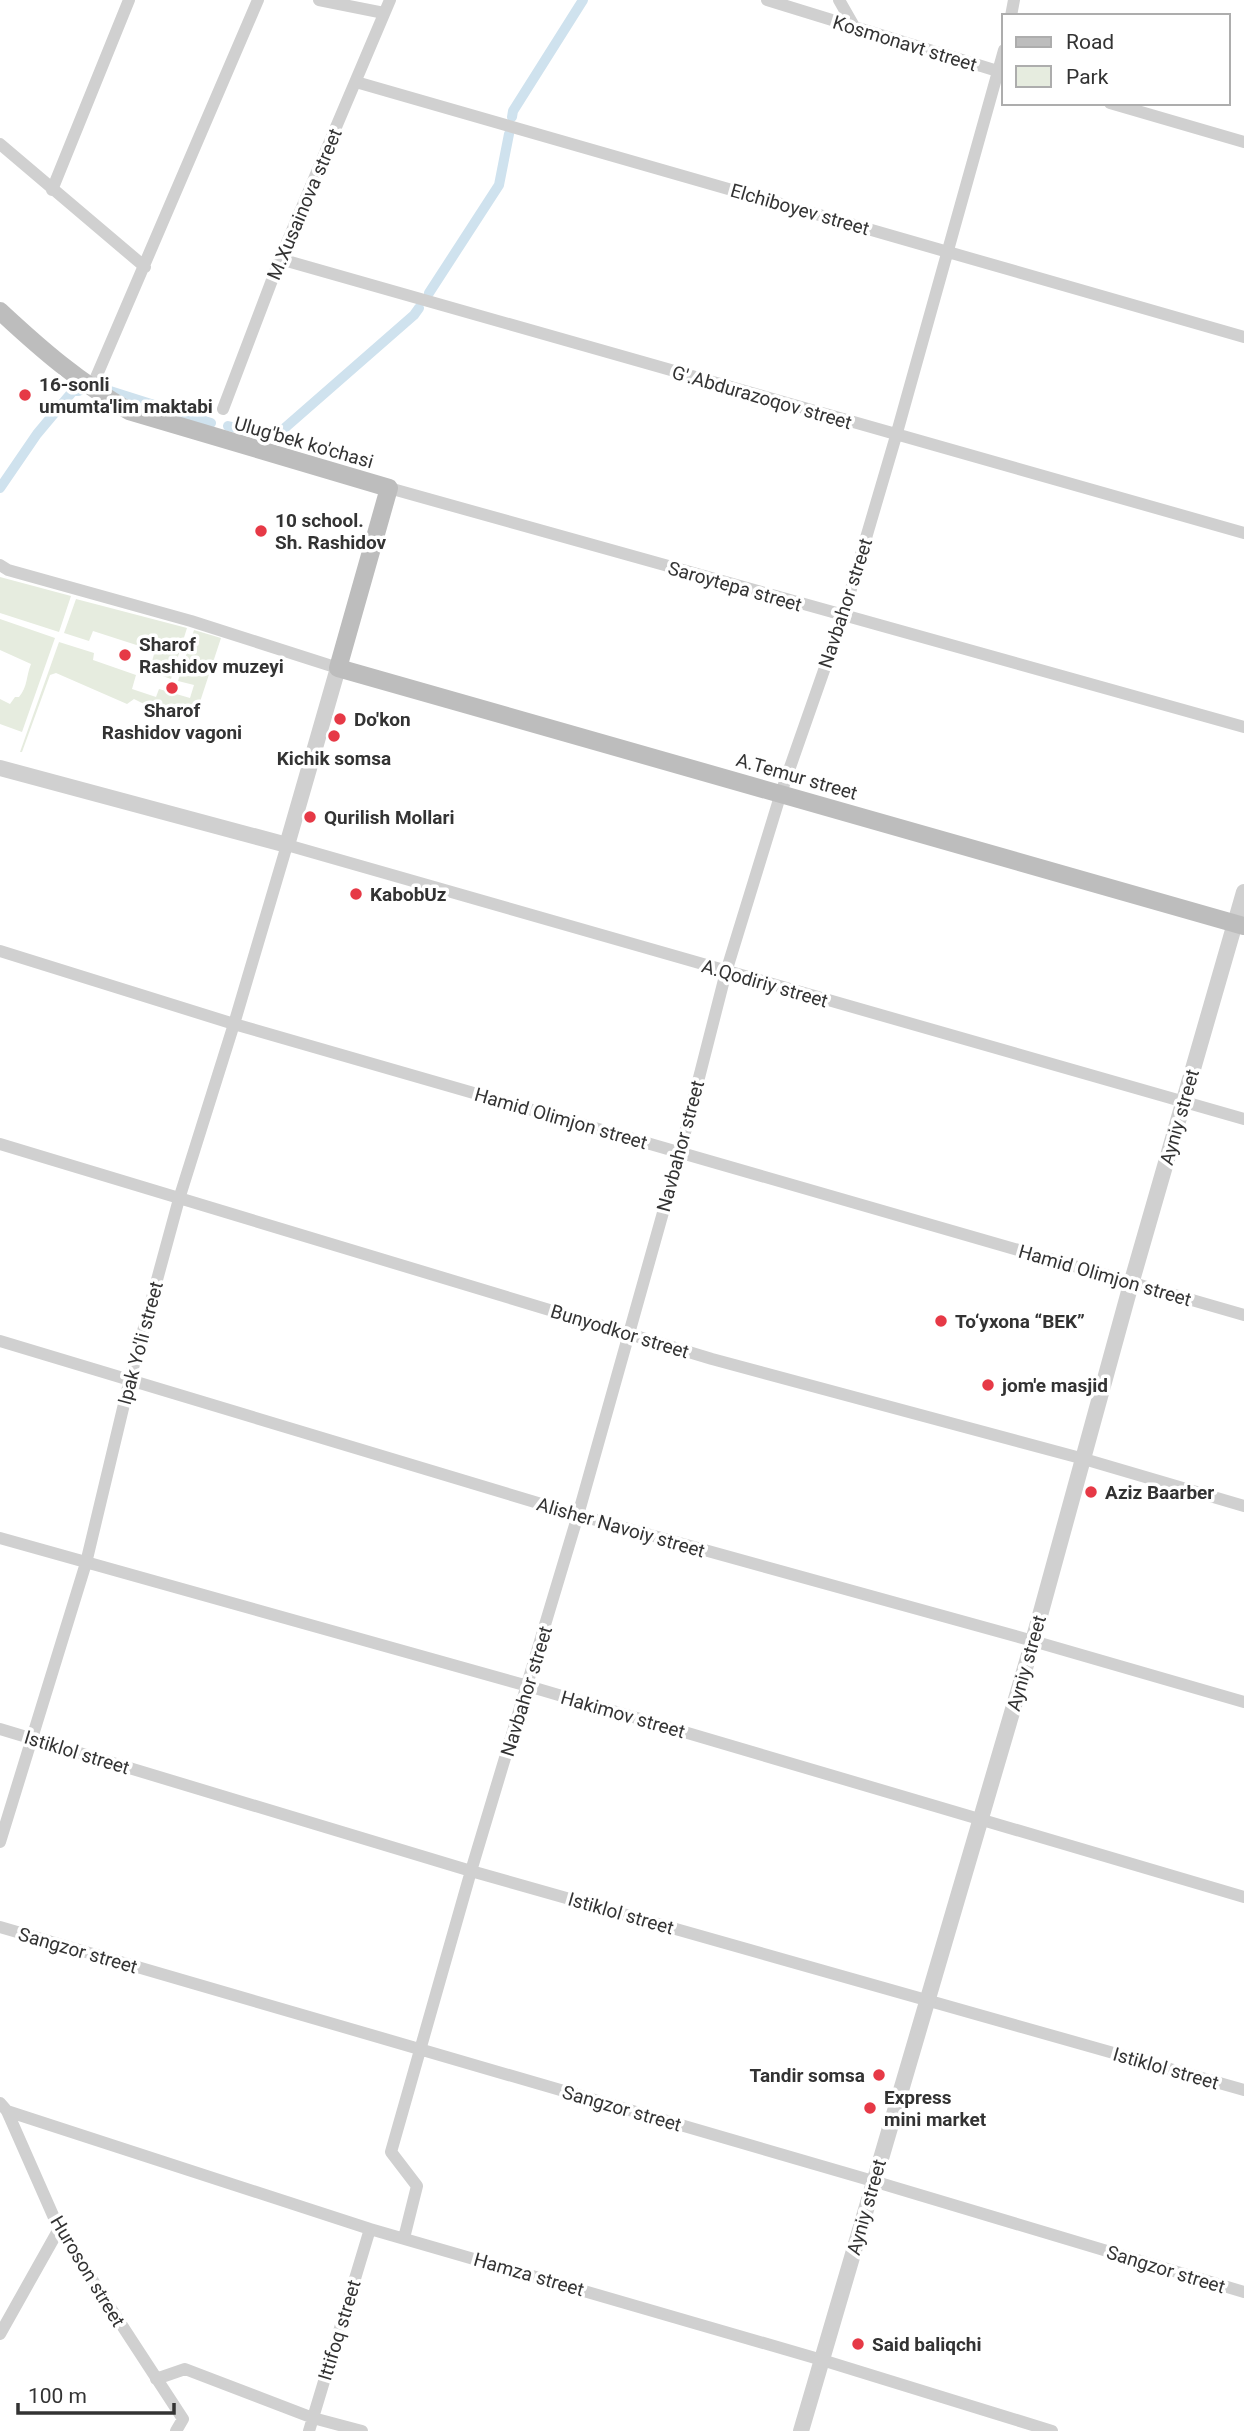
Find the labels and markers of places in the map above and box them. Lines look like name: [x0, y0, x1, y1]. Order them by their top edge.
place label: 16-sonli umumta'lim maktabi: [39, 373, 213, 418]
marker: 16-sonli umumta'lim maktabi: [17, 387, 33, 403]
place label: 10 school. Sh. Rashidov: [275, 509, 387, 554]
marker: 10 school. Sh. Rashidov: [253, 523, 269, 539]
place label: Sharof Rashidov muzeyi: [139, 633, 284, 678]
marker: Sharof Rashidov muzeyi: [117, 647, 133, 663]
marker: Sharof Rashidov vagoni: [164, 680, 180, 696]
place label: Sharof Rashidov vagoni: [102, 699, 242, 744]
place label: Do'kon: [354, 708, 411, 731]
marker: Do'kon: [332, 711, 348, 727]
marker: Kichik somsa: [326, 728, 342, 744]
place label: Kichik somsa: [277, 747, 391, 770]
place label: Qurilish Mollari: [324, 806, 454, 829]
marker: Qurilish Mollari: [302, 809, 318, 825]
place label: KabobUz: [370, 883, 447, 906]
marker: KabobUz: [348, 886, 364, 902]
place label: To‘yxona “BEK”: [955, 1310, 1085, 1333]
marker: To‘yxona “BEK”: [933, 1313, 949, 1329]
place label: jom'e masjid: [1001, 1374, 1108, 1397]
marker: jom'e masjid: [980, 1377, 996, 1393]
place label: Aziz Baarber: [1105, 1481, 1214, 1504]
marker: Aziz Baarber: [1083, 1484, 1099, 1500]
place label: Tandir somsa: [750, 2064, 865, 2087]
marker: Tandir somsa: [871, 2067, 887, 2083]
place label: Express mini market: [884, 2086, 987, 2131]
marker: Express mini market: [862, 2100, 878, 2116]
place label: Said baliqchi: [872, 2333, 982, 2356]
marker: Said baliqchi: [850, 2336, 866, 2352]

